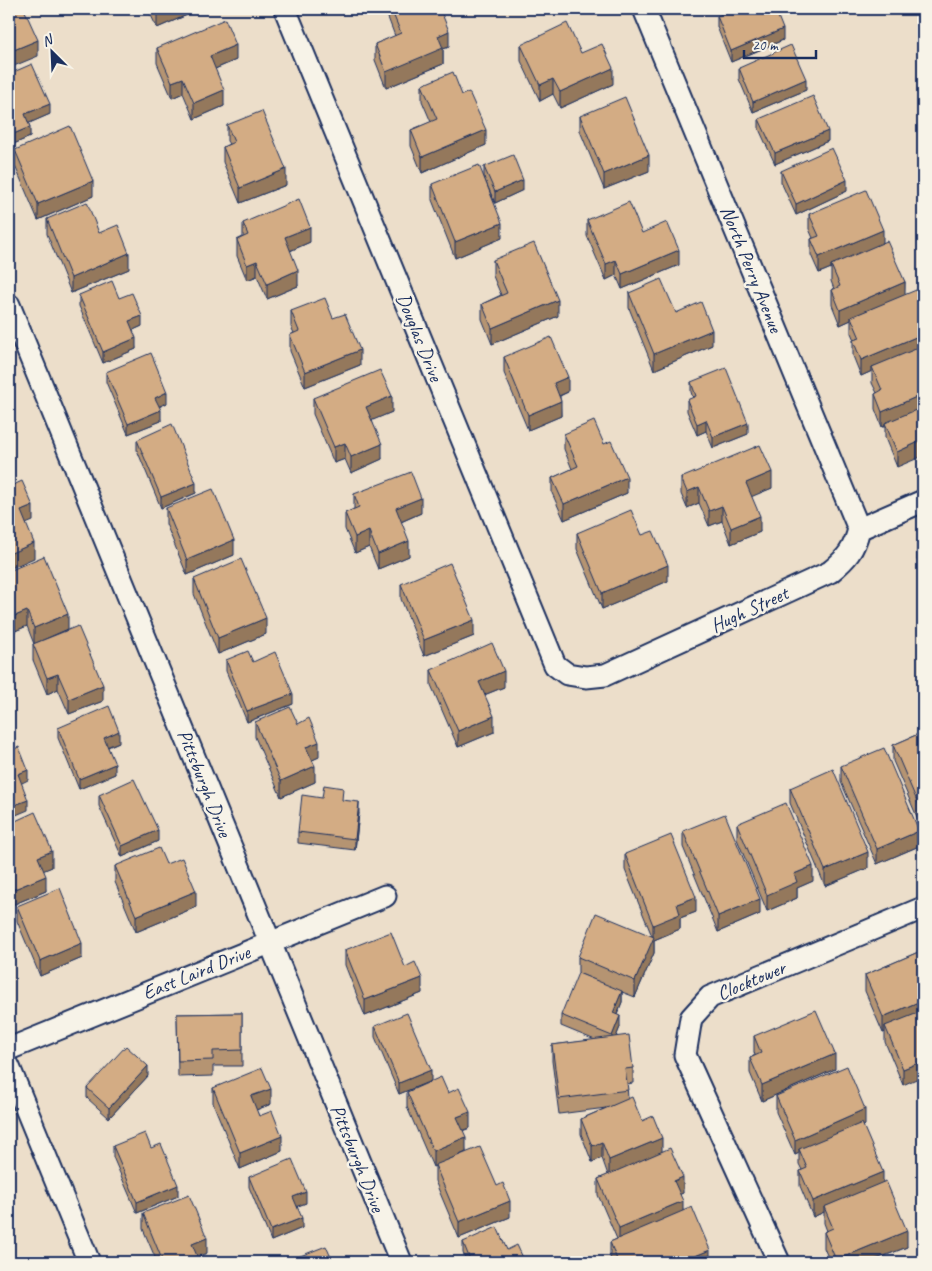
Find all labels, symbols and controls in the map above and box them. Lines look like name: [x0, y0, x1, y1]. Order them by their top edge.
north arrow: [28, 28, 78, 78]
scale bar: [744, 28, 817, 60]
text: N: [39, 30, 56, 50]
text: 20 m: [752, 36, 779, 55]
street label: North Perry Avenue: [715, 202, 789, 338]
street label: Douglas Drive: [391, 290, 449, 386]
street label: Hugh Street: [706, 580, 794, 638]
street label: Pittsburgh Drive: [172, 726, 238, 842]
street label: East Laird Drive: [139, 939, 255, 1005]
street label: Clocktower: [713, 954, 791, 1006]
street label: Pittsburgh Drive: [325, 1101, 391, 1217]

